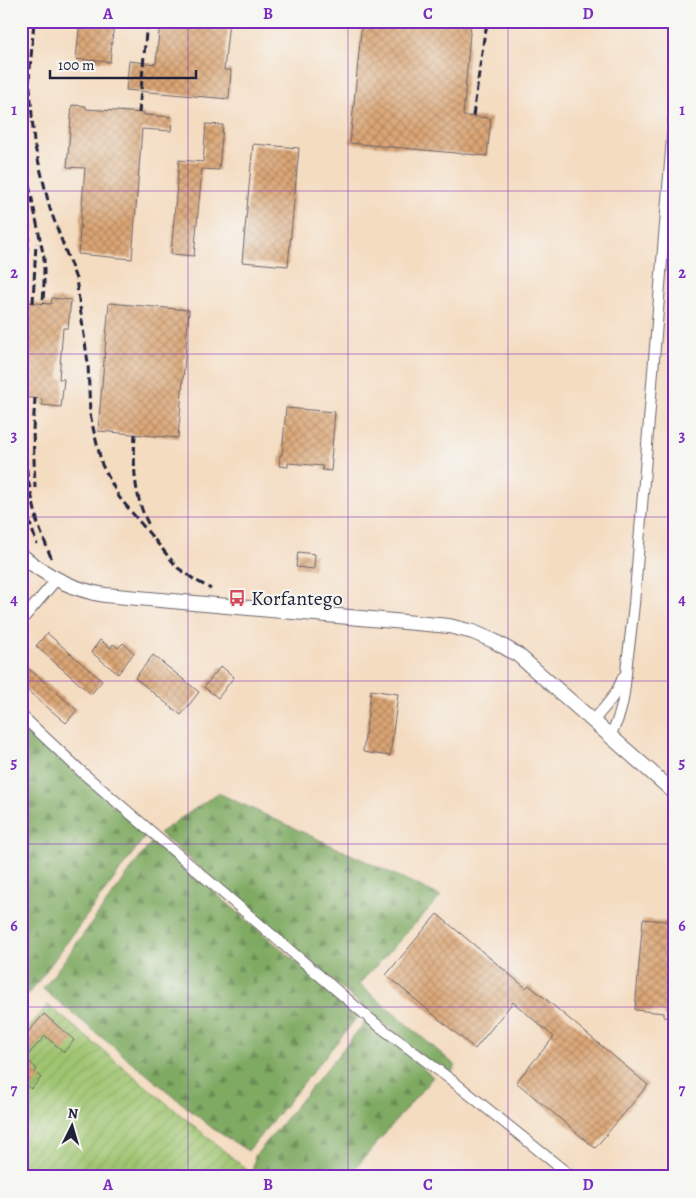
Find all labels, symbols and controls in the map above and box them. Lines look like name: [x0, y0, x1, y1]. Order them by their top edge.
text: A: [102, 3, 114, 25]
text: B: [263, 3, 273, 25]
text: C: [423, 3, 433, 25]
text: D: [582, 3, 594, 25]
scale bar: [50, 48, 196, 80]
text: 100 m: [58, 55, 95, 75]
text: 1: [11, 99, 17, 121]
text: 1: [679, 99, 685, 121]
text: 2: [10, 262, 18, 284]
text: 2: [678, 262, 686, 284]
text: 3: [11, 425, 18, 447]
text: 3: [679, 425, 686, 447]
place label: Korfantego: [251, 585, 343, 612]
bus stop icon: Korfantego: [227, 588, 247, 608]
text: 4: [10, 589, 18, 611]
text: 4: [678, 589, 686, 611]
text: 5: [11, 752, 18, 774]
text: 5: [679, 752, 686, 774]
text: 6: [10, 915, 18, 937]
text: 6: [678, 915, 686, 937]
text: 7: [11, 1079, 18, 1101]
text: 7: [679, 1079, 686, 1101]
north arrow: [48, 1100, 98, 1150]
text: N: [67, 1104, 79, 1123]
text: A: [102, 1174, 114, 1196]
text: B: [263, 1174, 273, 1196]
text: C: [423, 1174, 433, 1196]
text: D: [582, 1174, 594, 1196]

